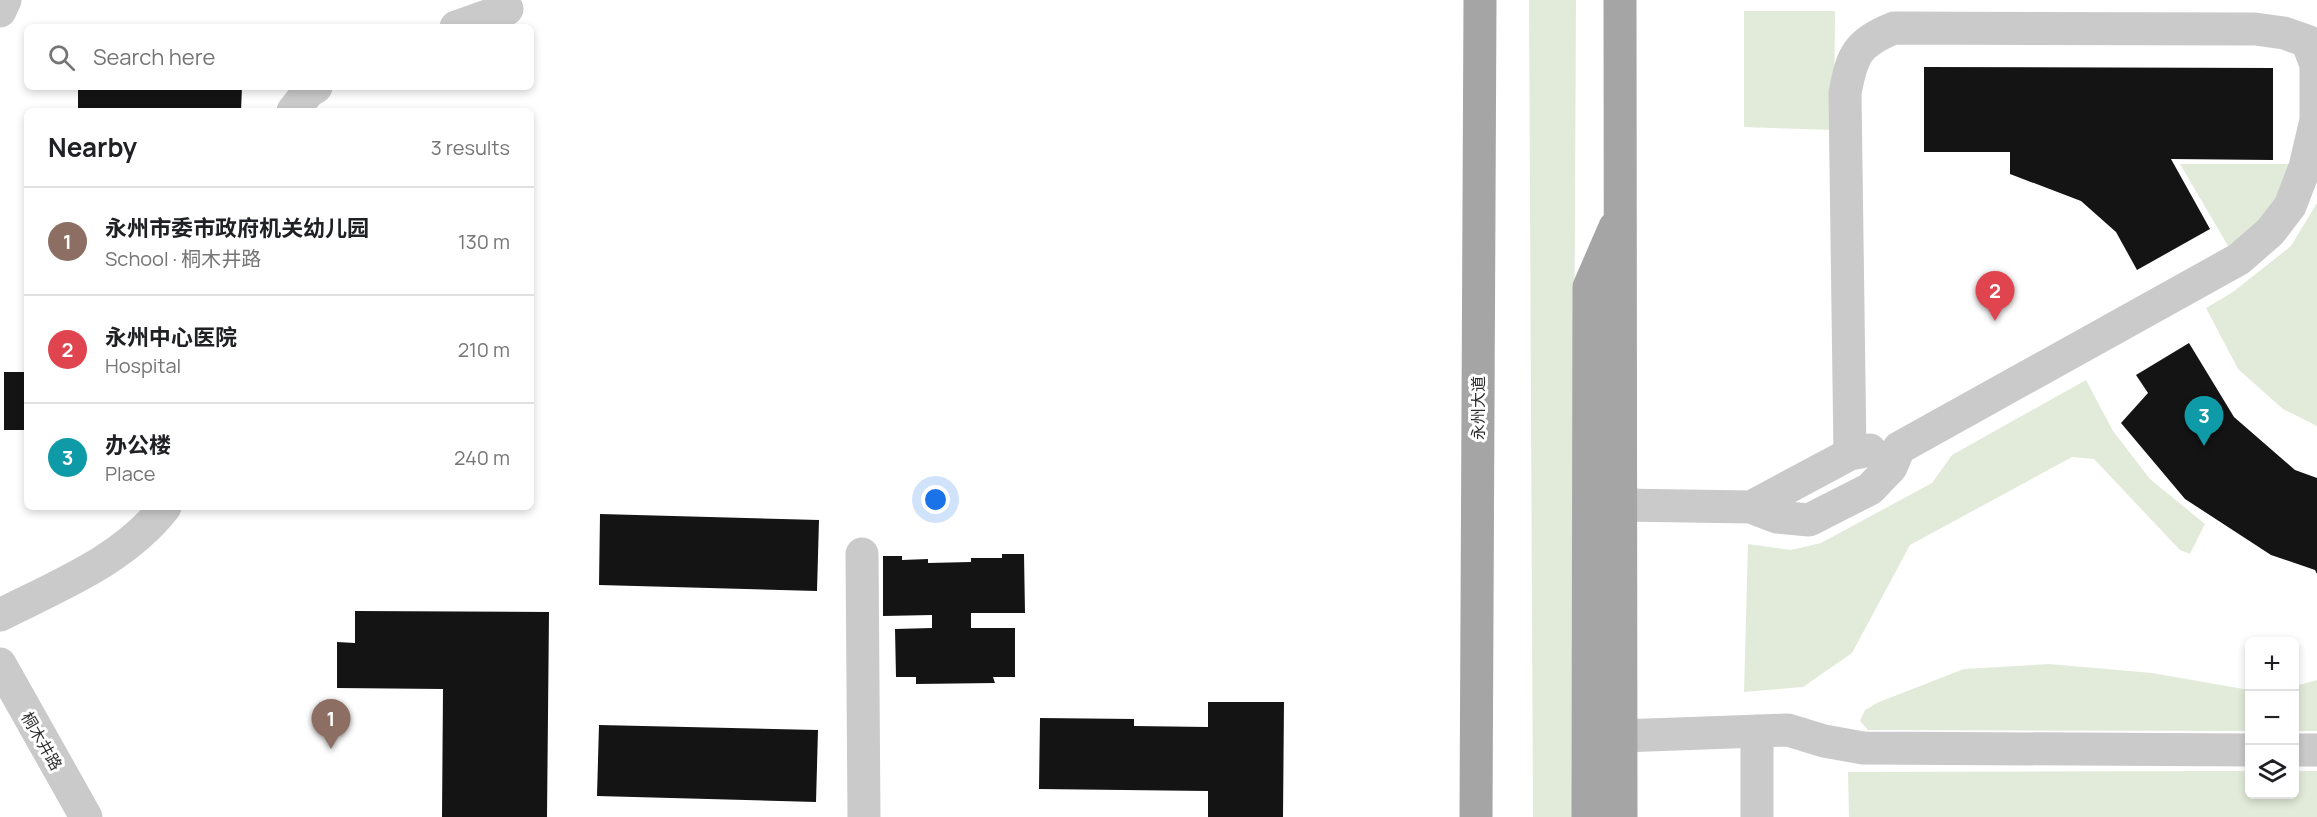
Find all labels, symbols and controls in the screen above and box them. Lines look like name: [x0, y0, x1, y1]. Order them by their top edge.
search box: [24, 24, 534, 90]
icon: search: [45, 41, 78, 74]
text: Search here: [93, 42, 215, 72]
text: Nearby: [48, 129, 137, 165]
text: 3 results: [431, 134, 510, 161]
text: 永州市委市政府机关幼儿园: [105, 213, 369, 243]
text: 1: [63, 228, 72, 255]
text: 130 m: [458, 228, 510, 255]
text: School · 桐木井路: [105, 245, 261, 272]
pin: 2: [1976, 272, 2014, 321]
text: 永州中心医院: [105, 322, 237, 352]
text: 2: [62, 336, 73, 363]
text: 210 m: [458, 336, 510, 363]
text: Hospital: [105, 352, 181, 379]
street label: 永州大道: [1467, 376, 1489, 440]
pin: 3: [2184, 396, 2224, 446]
text: 办公楼: [105, 430, 171, 460]
text: 3: [62, 444, 73, 471]
text: 240 m: [454, 444, 510, 471]
text: Place: [105, 460, 155, 487]
your location: [921, 485, 950, 514]
map controls: [2245, 637, 2299, 799]
button: +: [2245, 637, 2299, 691]
button: −: [2245, 691, 2299, 745]
pin: 1: [312, 700, 350, 749]
street label: 桐木井路: [16, 708, 68, 774]
button: layers: [2245, 745, 2299, 799]

